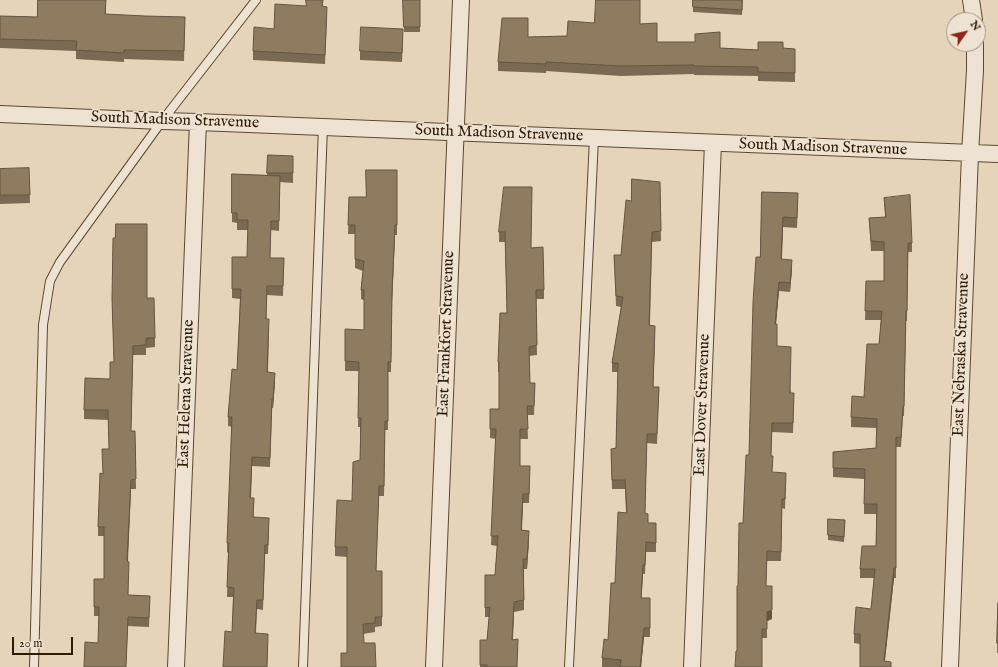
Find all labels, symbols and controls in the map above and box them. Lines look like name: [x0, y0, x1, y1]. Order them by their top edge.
north arrow: [946, 12, 986, 52]
text: N: [967, 18, 984, 34]
street label: South Madison Stravenue: [91, 108, 259, 134]
street label: South Madison Stravenue: [415, 121, 583, 147]
street label: South Madison Stravenue: [739, 135, 907, 161]
street label: East Frankfort Stravenue: [435, 251, 459, 417]
street label: East Nebraska Stravenue: [950, 273, 974, 437]
street label: East Helena Stravenue: [175, 319, 199, 469]
street label: East Dover Stravenue: [691, 334, 715, 476]
scale bar: [14, 629, 75, 655]
text: 20 m: [19, 636, 42, 651]

